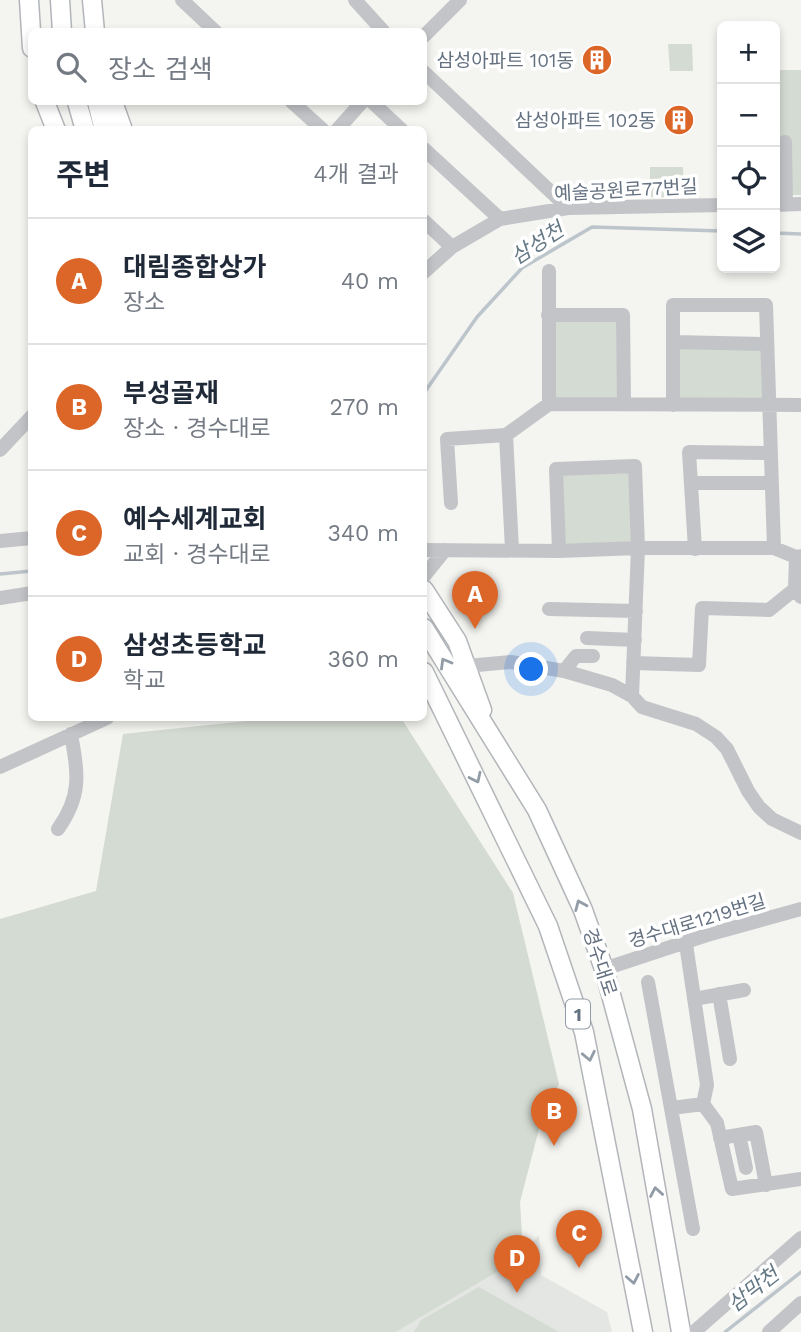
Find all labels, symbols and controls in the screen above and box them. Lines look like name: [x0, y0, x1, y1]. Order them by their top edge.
map controls: [717, 21, 780, 273]
button: +: [717, 21, 780, 84]
search box: [28, 28, 427, 105]
building icon: 삼성아파트 101동: [580, 43, 614, 77]
icon: search: [52, 48, 90, 86]
place label: 삼성아파트 101동: [436, 49, 574, 72]
text: 장소 검색: [108, 54, 213, 84]
button: −: [717, 84, 780, 147]
building icon: 삼성아파트 102동: [662, 103, 696, 137]
place label: 삼성아파트 102동: [515, 109, 656, 132]
button: locate: [717, 147, 780, 210]
text: 주변: [56, 157, 111, 192]
text: 4개 결과: [314, 161, 399, 188]
street label: 예술공원로77번길: [554, 175, 698, 205]
button: layers: [717, 210, 780, 273]
water label: 삼성천: [506, 215, 570, 269]
text: 대림종합상가: [123, 252, 267, 282]
text: A: [71, 268, 87, 295]
text: 40 m: [341, 268, 399, 295]
text: 장소: [123, 289, 165, 316]
text: 부성골재: [123, 378, 219, 408]
text: B: [71, 394, 87, 421]
text: 270 m: [330, 394, 399, 421]
text: 장소 · 경수대로: [123, 415, 271, 442]
text: 예수세계교회: [123, 504, 267, 534]
text: C: [71, 520, 87, 547]
text: 340 m: [327, 520, 399, 547]
text: 교회 · 경수대로: [123, 541, 271, 568]
pin: A: [452, 571, 498, 629]
text: 삼성초등학교: [123, 630, 267, 660]
text: D: [71, 646, 87, 673]
text: 360 m: [328, 646, 399, 673]
your location: [514, 652, 548, 686]
one-way arrow: [440, 657, 453, 670]
text: 학교: [123, 667, 165, 694]
one-way arrow: [468, 771, 482, 783]
street label: 경수대로1219번길: [625, 889, 769, 953]
one-way arrow: [574, 900, 588, 912]
street label: 경수대로: [578, 925, 622, 999]
road number: 1: [566, 1000, 590, 1028]
one-way arrow: [581, 1050, 596, 1062]
pin: B: [531, 1088, 577, 1146]
one-way arrow: [650, 1186, 665, 1198]
pin: C: [556, 1210, 602, 1268]
pin: D: [494, 1235, 540, 1293]
water label: 삼막천: [722, 1260, 786, 1317]
one-way arrow: [625, 1273, 640, 1285]

